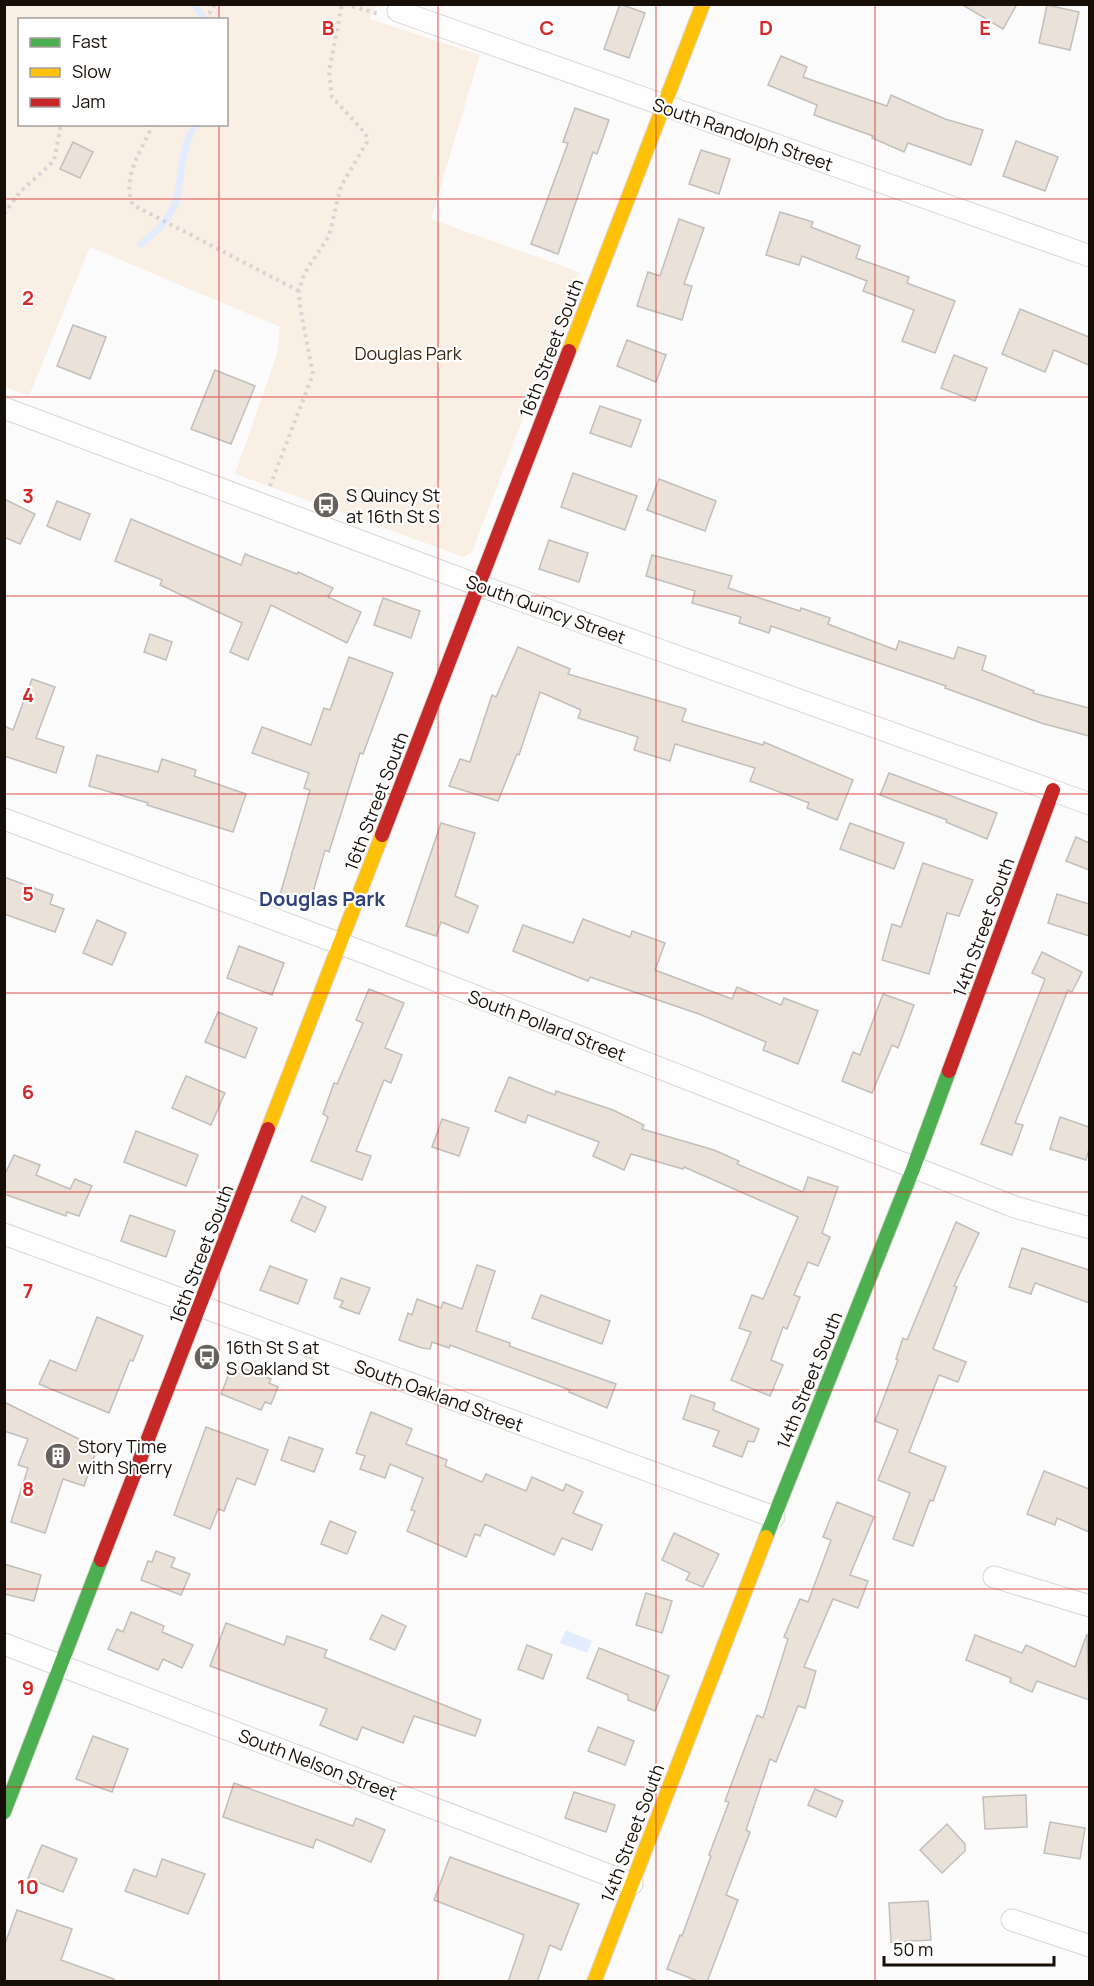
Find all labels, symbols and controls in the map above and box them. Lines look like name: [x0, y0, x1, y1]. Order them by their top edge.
text: B: [322, 14, 335, 41]
text: C: [540, 14, 554, 41]
text: D: [759, 14, 773, 41]
text: E: [979, 14, 991, 41]
legend: [18, 18, 228, 126]
text: Fast: [72, 29, 107, 53]
text: Slow: [72, 59, 112, 83]
text: Jam: [72, 89, 106, 113]
street label: South Randolph Street: [650, 92, 836, 176]
street label: 16th Street South: [514, 275, 588, 421]
text: 2: [22, 284, 34, 311]
park label: Douglas Park: [354, 341, 463, 365]
text: 3: [22, 482, 34, 509]
place label: S Quincy St at 16th St S: [346, 483, 440, 528]
bus stop icon: S Quincy St at 16th St S: [311, 490, 341, 520]
street label: South Quincy Street: [463, 569, 629, 649]
text: 4: [22, 681, 34, 708]
street label: 16th Street South: [339, 728, 413, 874]
street label: 14th Street South: [947, 854, 1019, 1000]
text: 5: [22, 880, 34, 907]
district label: Douglas Park: [259, 885, 386, 912]
street label: South Pollard Street: [465, 984, 629, 1066]
text: 6: [22, 1078, 34, 1105]
street label: 16th Street South: [164, 1181, 238, 1327]
text: 7: [23, 1277, 33, 1304]
street label: 14th Street South: [771, 1308, 847, 1452]
place label: 16th St S at S Oakland St: [226, 1335, 330, 1380]
bus stop icon: 16th St S at S Oakland St: [192, 1342, 222, 1372]
street label: South Oakland Street: [351, 1353, 527, 1437]
place label: Story Time with Sherry: [78, 1434, 173, 1479]
building icon: Story Time with Sherry: [43, 1441, 73, 1471]
text: 8: [22, 1475, 34, 1502]
text: 9: [22, 1674, 34, 1701]
street label: South Nelson Street: [235, 1723, 401, 1805]
street label: 14th Street South: [595, 1761, 669, 1905]
text: 10: [17, 1873, 39, 1900]
scale bar: [884, 1929, 1054, 1967]
text: 50 m: [893, 1937, 933, 1961]

